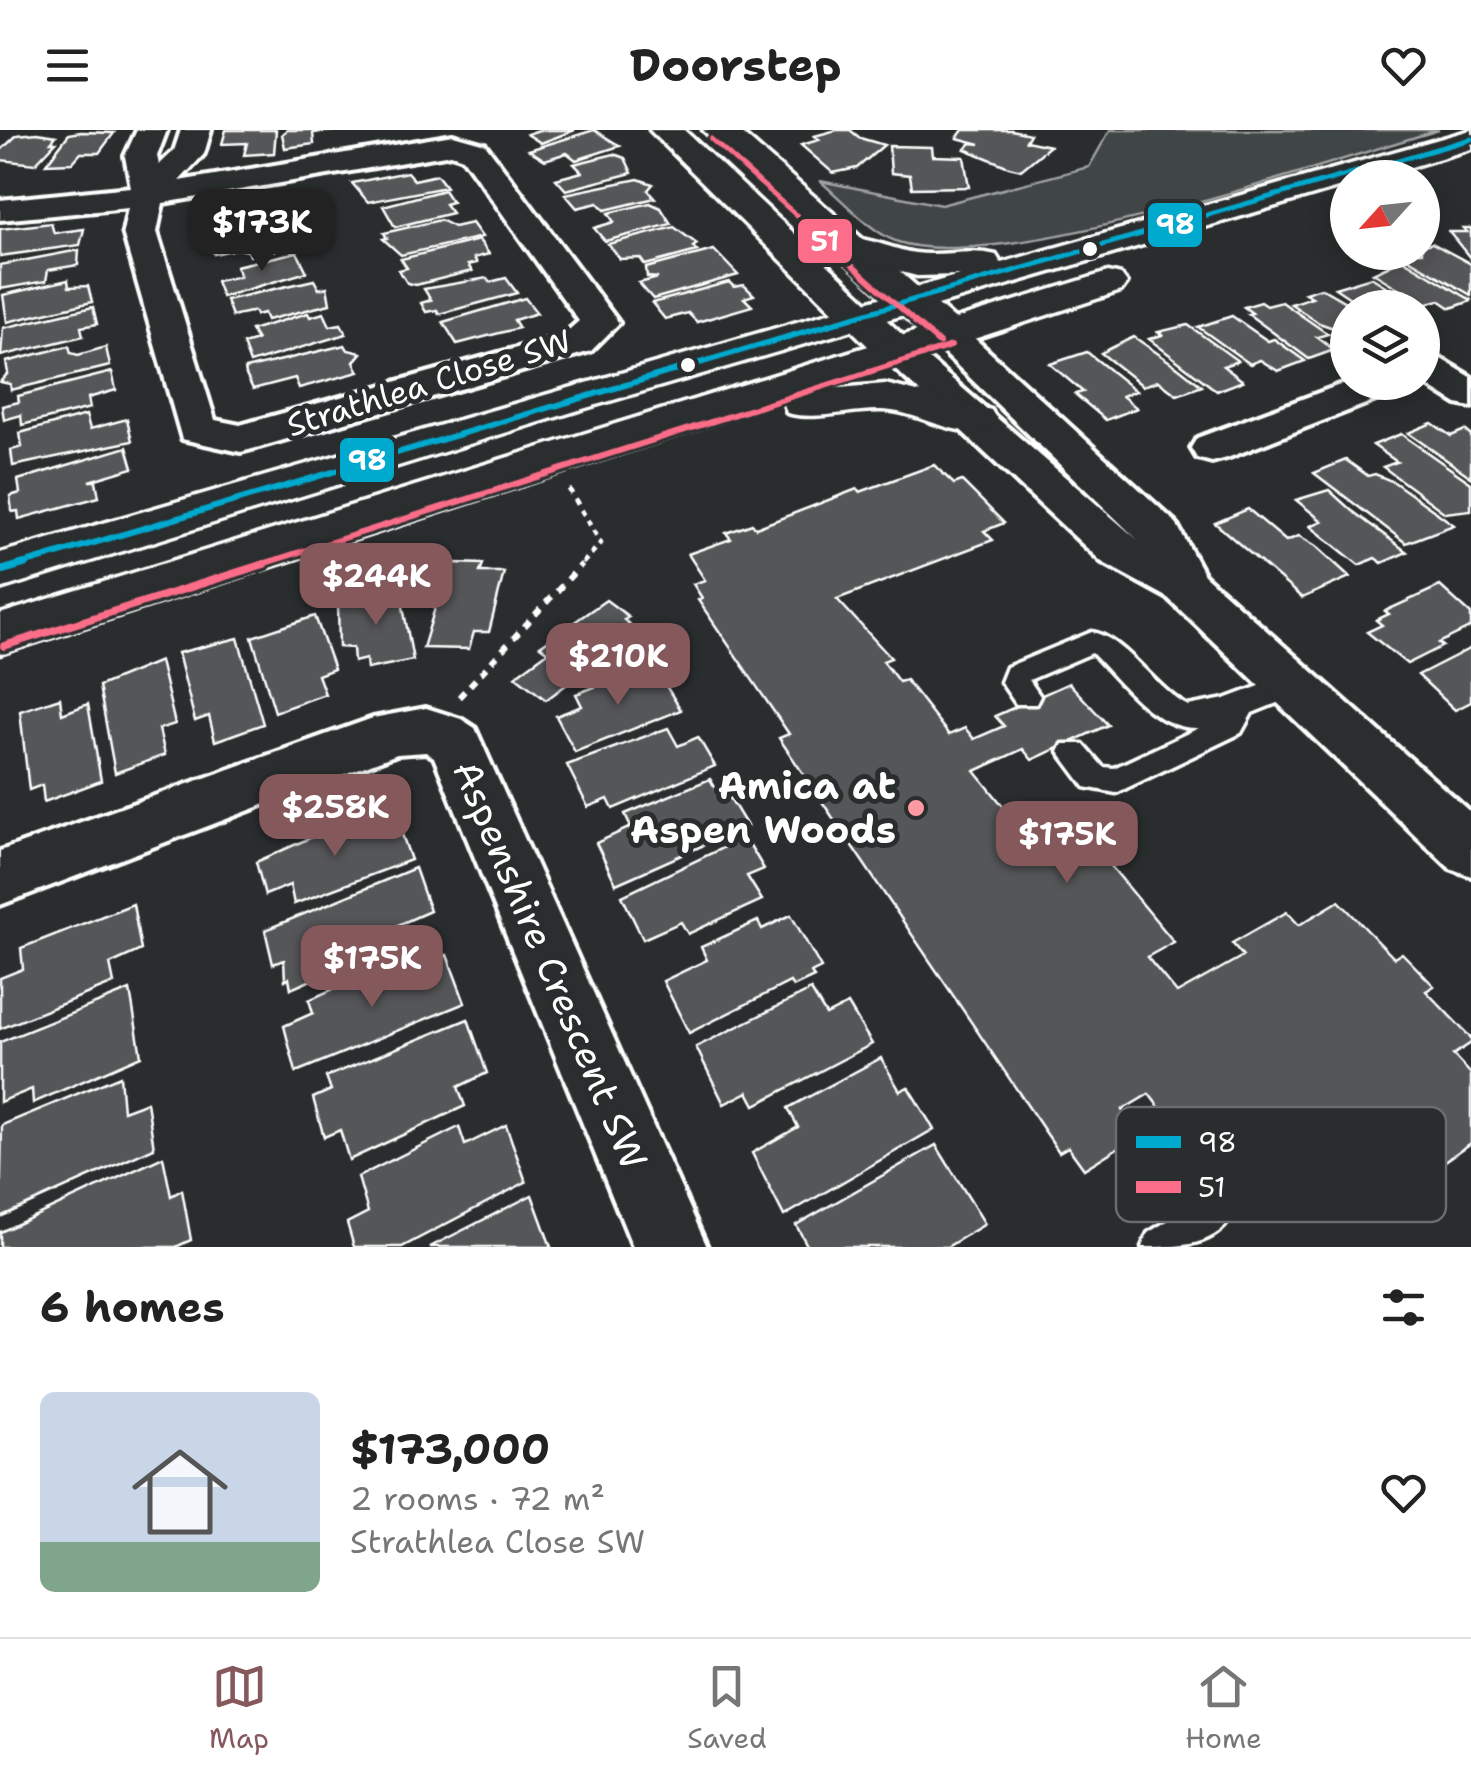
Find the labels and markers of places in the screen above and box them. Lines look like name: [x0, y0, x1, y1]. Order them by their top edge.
pin: $173K: [192, 189, 332, 274]
unlabelled marker: [1080, 239, 1100, 259]
unlabelled marker: [678, 355, 698, 375]
pin: $244K: [306, 543, 446, 628]
pin: $210K: [548, 623, 688, 708]
place label: Amica at Aspen Woods: [630, 760, 896, 855]
pin: $258K: [265, 774, 405, 859]
marker: Amica at Aspen Woods: [905, 797, 927, 819]
pin: $175K: [997, 801, 1137, 886]
pin: $175K: [302, 925, 442, 1010]

